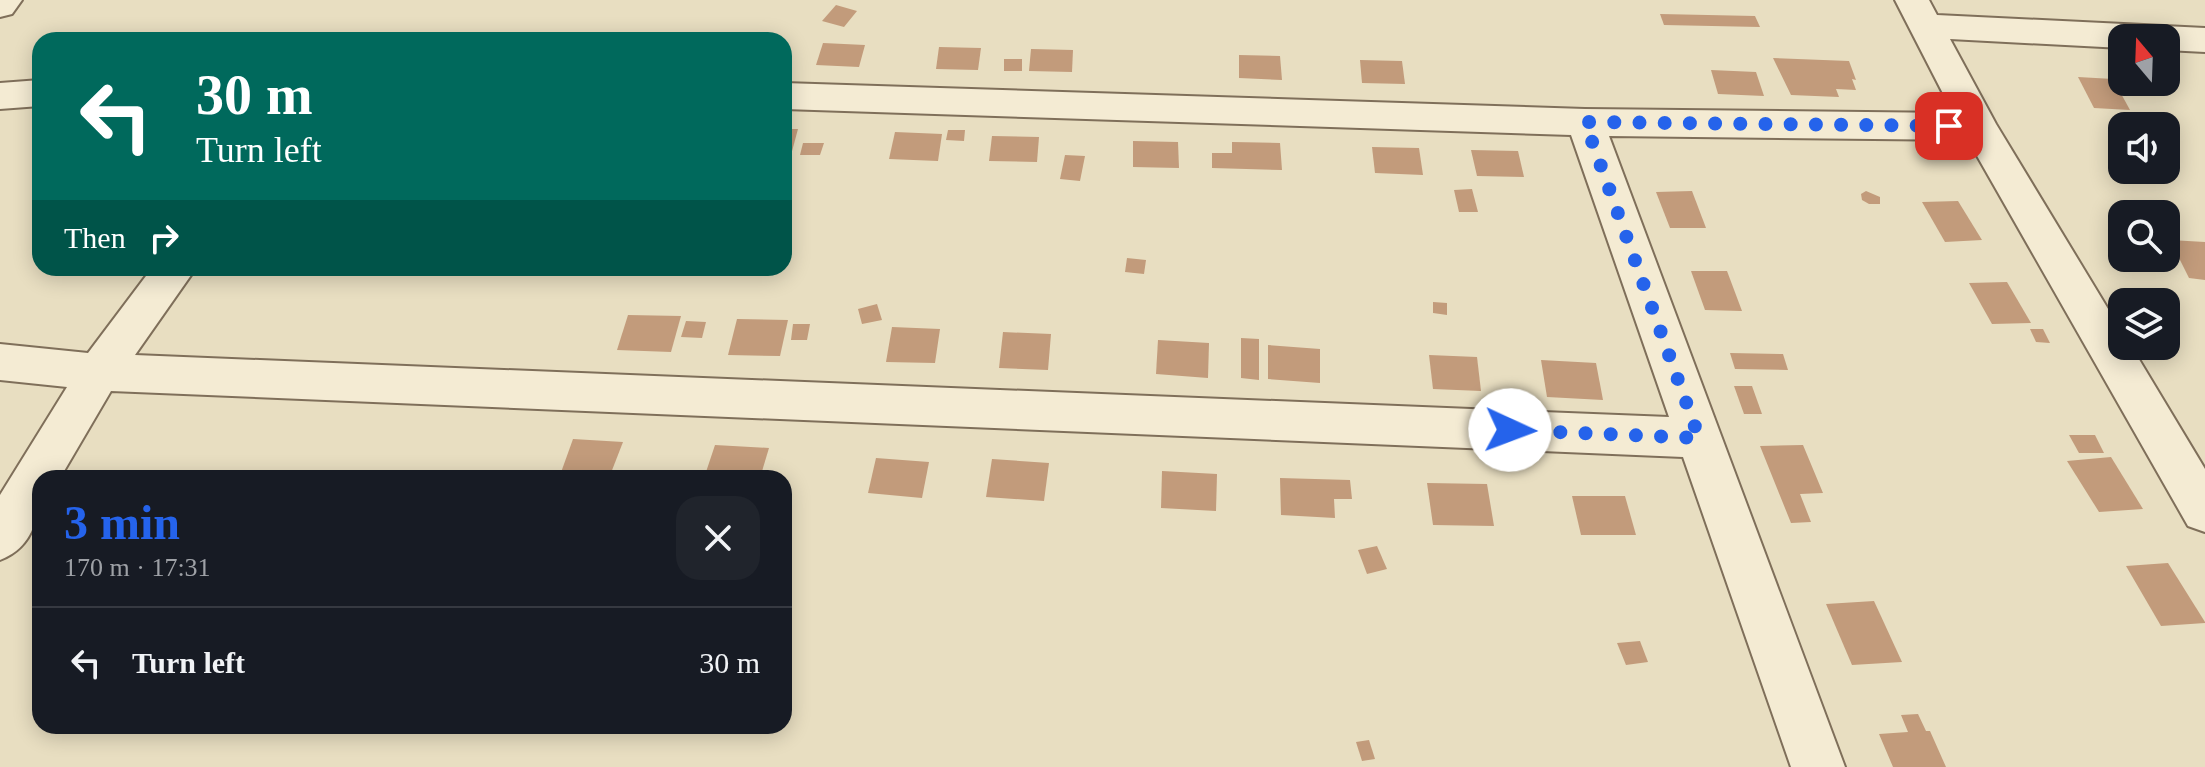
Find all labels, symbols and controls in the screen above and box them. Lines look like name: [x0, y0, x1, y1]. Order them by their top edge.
north arrow: [2108, 24, 2180, 96]
map controls: [2108, 24, 2180, 360]
icon: left: [64, 64, 168, 168]
text: 30 m: [196, 64, 313, 126]
pin: [1915, 92, 1983, 160]
icon: arrive: [1927, 104, 1971, 148]
button: sound: [2108, 112, 2180, 184]
text: Turn left: [196, 130, 322, 170]
button: search: [2108, 200, 2180, 272]
icon: right: [142, 216, 186, 260]
text: Then: [64, 221, 126, 254]
button: layers: [2108, 288, 2180, 360]
position arrow: [1468, 388, 1552, 472]
text: 3 min: [64, 496, 180, 549]
button: close: [676, 496, 760, 580]
text: 170 m · 17:31: [64, 553, 211, 582]
icon: left: [64, 641, 108, 685]
text: Turn left: [132, 646, 245, 679]
text: 30 m: [699, 646, 760, 679]

